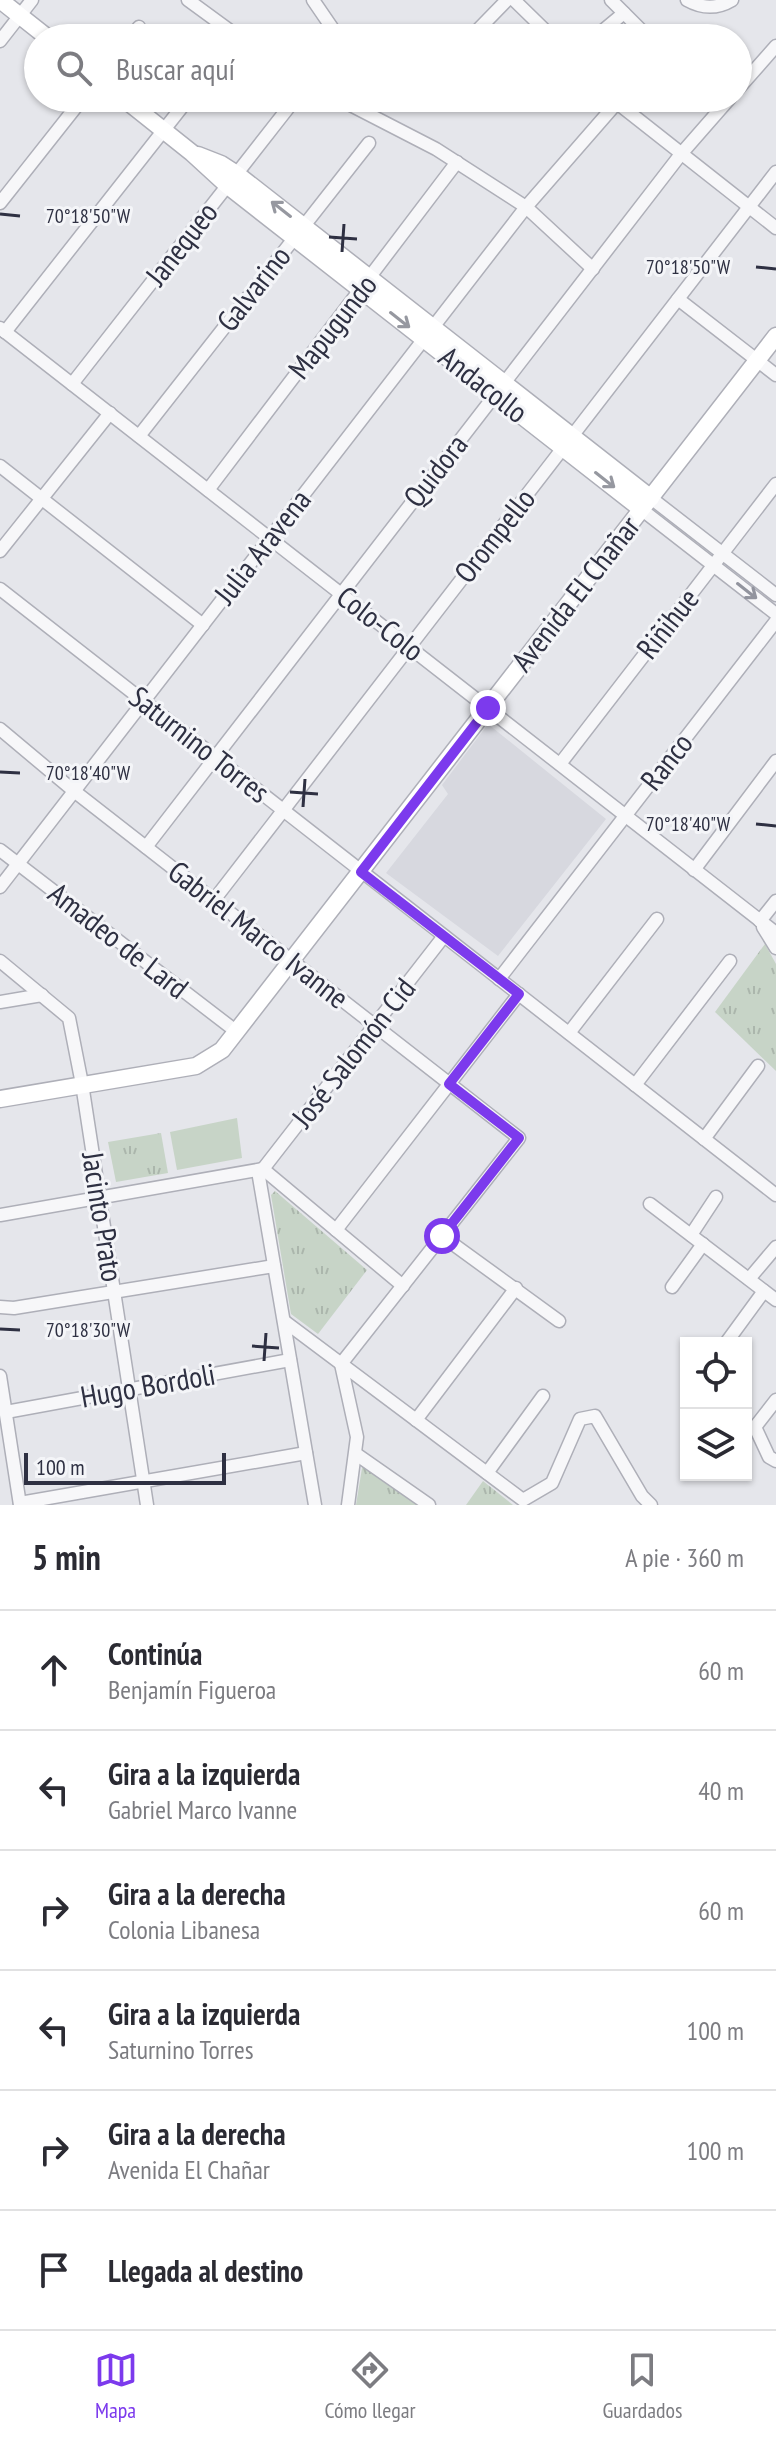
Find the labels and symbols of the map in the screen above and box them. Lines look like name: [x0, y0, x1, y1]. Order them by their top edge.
street label: Janequeo: [135, 193, 226, 294]
one-way arrow: [271, 200, 292, 217]
text: 70°18'50"W: [46, 203, 131, 229]
street label: Galvarino: [207, 237, 298, 339]
text: 70°18'50"W: [646, 254, 731, 280]
street label: Mapugundo: [279, 266, 385, 386]
one-way arrow: [389, 312, 410, 329]
street label: Andacollo: [432, 337, 536, 431]
street label: Quidora: [394, 426, 475, 514]
one-way arrow: [594, 472, 615, 489]
street label: Orompello: [445, 480, 543, 590]
street label: Julia Aravena: [204, 481, 319, 612]
street label: Avenida El Chañar: [502, 507, 648, 679]
street label: Colo-Colo: [329, 577, 432, 669]
street label: Riñihue: [627, 580, 707, 666]
one-way arrow: [736, 583, 757, 600]
street label: Saturnino Torres: [122, 677, 278, 811]
route end: [470, 690, 506, 726]
street label: Ranco: [631, 724, 700, 798]
text: 70°18'40"W: [46, 760, 131, 786]
text: 70°18'40"W: [646, 811, 731, 837]
street label: Gabriel Marco Ivanne: [161, 851, 357, 1016]
street label: Amadeo de Lard: [41, 873, 197, 1007]
street label: José Salomón Cid: [282, 969, 423, 1135]
street label: Jacinto Prato: [74, 1148, 133, 1284]
route start: [424, 1218, 460, 1254]
text: 70°18'30"W: [46, 1317, 131, 1343]
street label: Hugo Bordoli: [77, 1353, 218, 1416]
scale bar: [24, 1449, 226, 1485]

